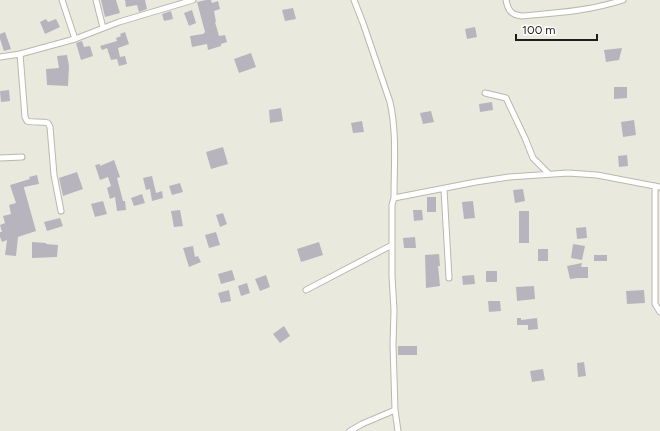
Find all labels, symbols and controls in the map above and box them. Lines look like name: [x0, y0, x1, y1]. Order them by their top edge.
scale bar: [516, 16, 597, 42]
text: 100 m: [522, 23, 556, 37]

